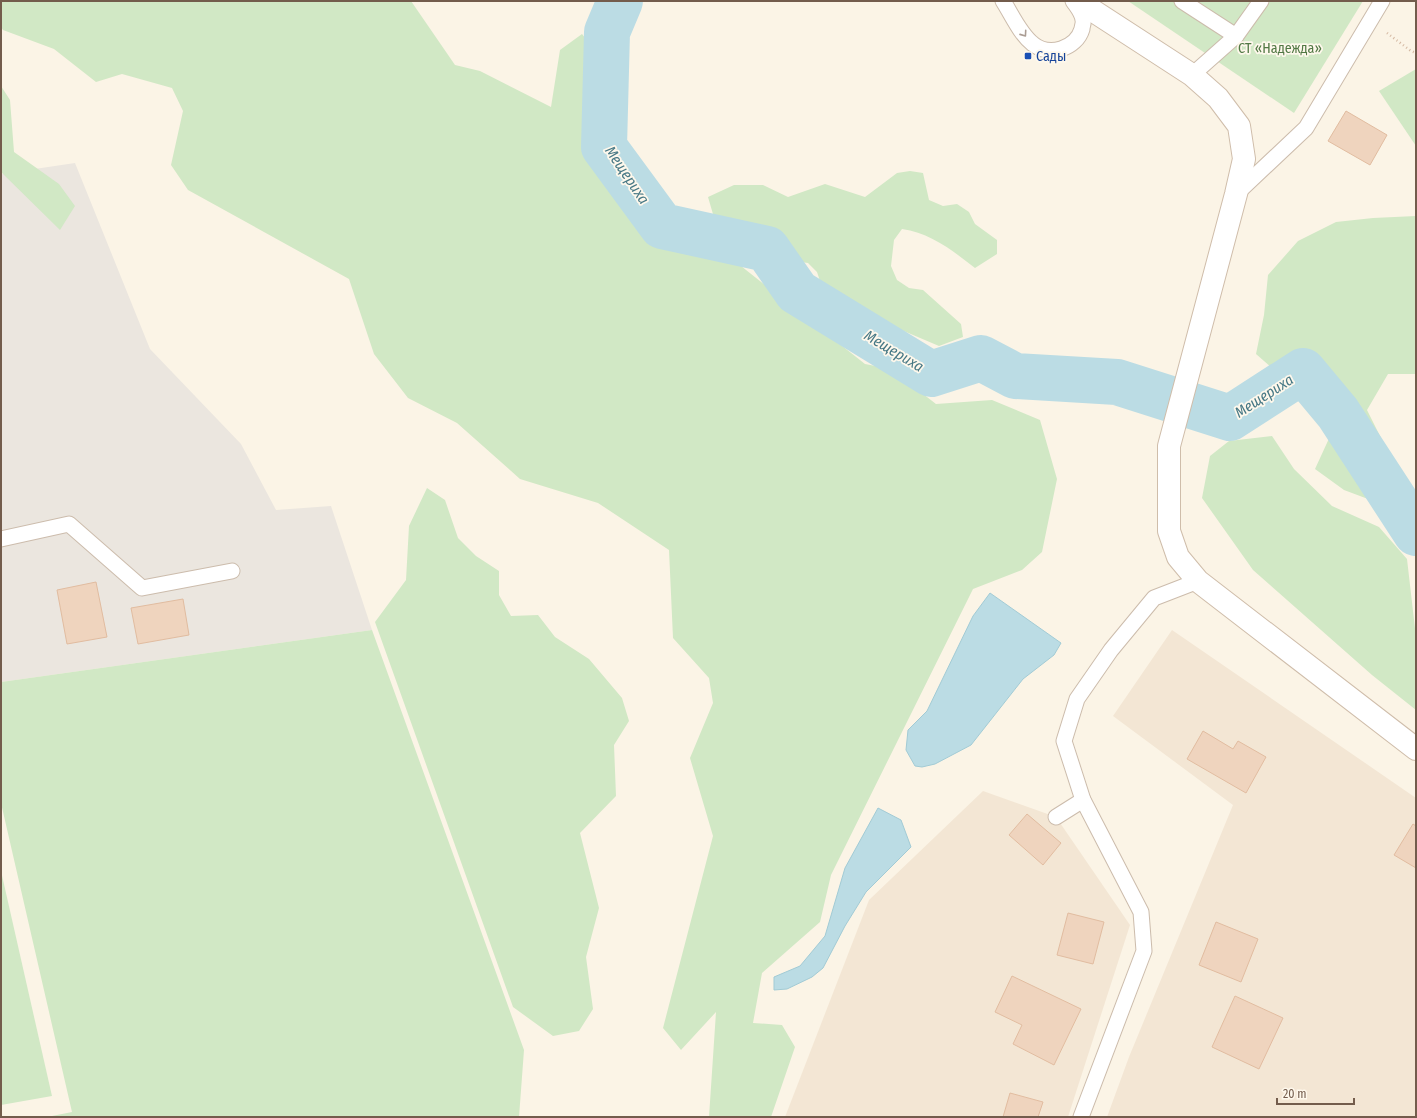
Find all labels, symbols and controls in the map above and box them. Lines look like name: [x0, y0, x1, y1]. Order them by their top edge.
one-way arrow: [1019, 30, 1027, 37]
park label: СТ «Надежда»: [1238, 40, 1322, 57]
place label: Сады: [1036, 48, 1066, 65]
marker: Сады: [1023, 51, 1033, 61]
water label: Мещериха: [601, 143, 653, 208]
water label: Мещериха: [861, 326, 927, 376]
water label: Мещериха: [1231, 370, 1297, 422]
scale bar: [1277, 1080, 1354, 1106]
text: 20 m: [1283, 1087, 1307, 1101]

